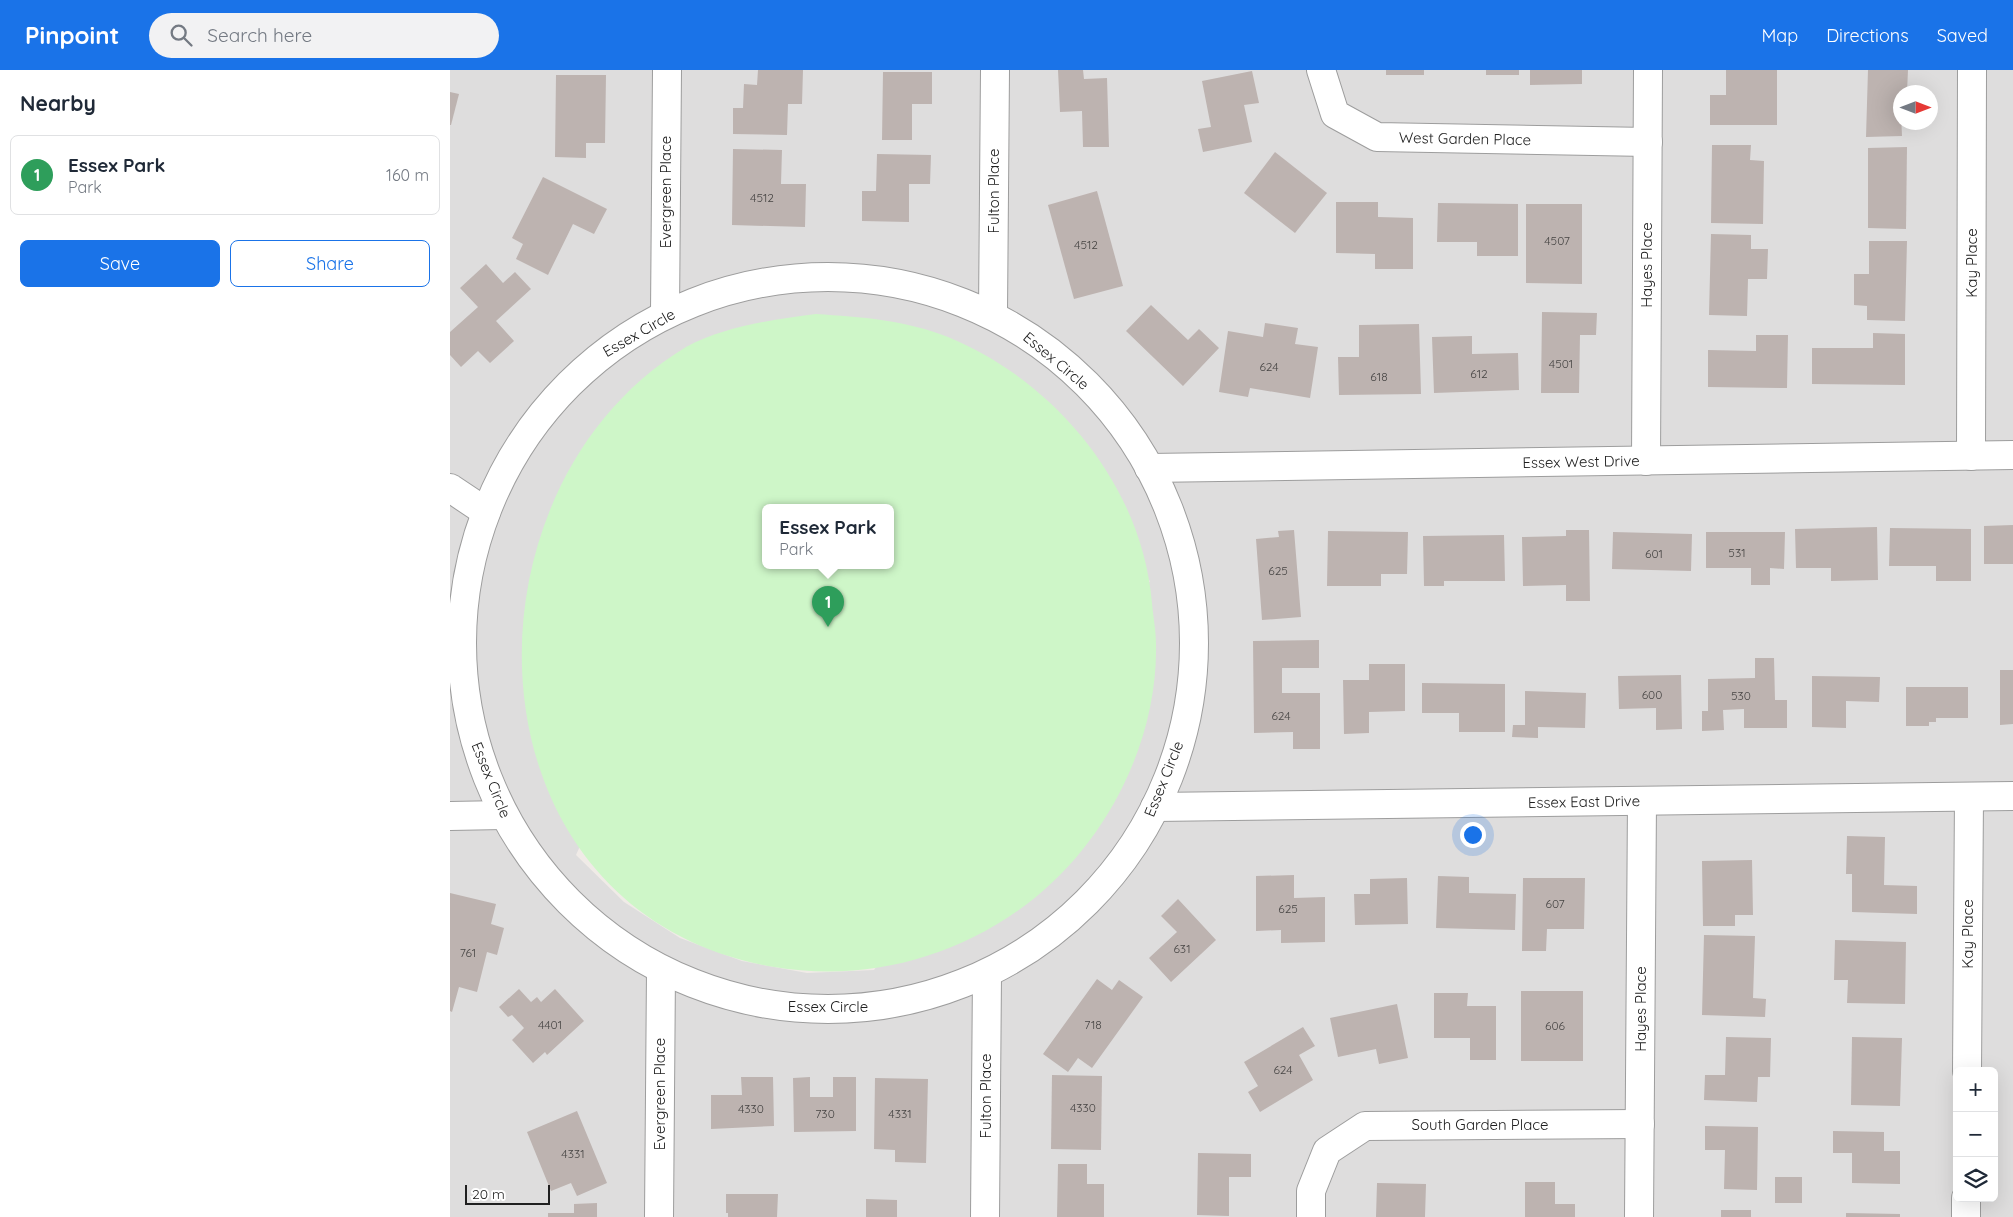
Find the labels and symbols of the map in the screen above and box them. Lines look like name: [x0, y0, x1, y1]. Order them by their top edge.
north arrow: [1893, 85, 1938, 130]
street label: West Garden Place: [1399, 128, 1531, 149]
street label: Evergreen Place: [656, 136, 675, 248]
street label: Fulton Place: [984, 149, 1003, 233]
house number: 4512: [750, 190, 774, 205]
street label: Hayes Place: [1637, 222, 1656, 308]
street label: Kay Place: [1962, 228, 1981, 298]
house number: 4507: [1544, 233, 1570, 248]
house number: 4512: [1074, 237, 1098, 252]
street label: Essex Circle: [599, 304, 678, 361]
street label: Essex Circle: [1019, 328, 1093, 394]
house number: 4501: [1549, 356, 1573, 371]
house number: 624: [1259, 359, 1279, 374]
house number: 612: [1470, 366, 1488, 381]
house number: 618: [1370, 369, 1388, 384]
street label: Essex West Drive: [1522, 451, 1640, 472]
house number: 531: [1728, 545, 1746, 560]
house number: 601: [1645, 546, 1663, 561]
house number: 625: [1268, 563, 1288, 578]
pin: 1: [812, 586, 844, 627]
house number: 600: [1642, 687, 1662, 702]
house number: 530: [1731, 688, 1751, 703]
house number: 624: [1271, 708, 1291, 723]
street label: Essex Circle: [1140, 738, 1187, 820]
street label: Essex Circle: [468, 739, 515, 821]
street label: Essex East Drive: [1528, 791, 1640, 812]
your location: [1460, 822, 1486, 848]
house number: 607: [1545, 896, 1565, 911]
street label: Kay Place: [1958, 899, 1977, 969]
house number: 625: [1278, 901, 1298, 916]
house number: 631: [1173, 941, 1191, 956]
house number: 761: [460, 945, 476, 960]
street label: Hayes Place: [1631, 966, 1650, 1052]
street label: Essex Circle: [788, 997, 868, 1016]
house number: 4401: [538, 1017, 562, 1032]
house number: 718: [1084, 1017, 1102, 1032]
house number: 606: [1545, 1018, 1566, 1033]
street label: Evergreen Place: [650, 1038, 669, 1150]
street label: Fulton Place: [976, 1054, 995, 1138]
house number: 624: [1273, 1062, 1293, 1077]
house number: 4330: [1070, 1100, 1096, 1115]
house number: 4330: [738, 1101, 764, 1116]
house number: 730: [815, 1106, 835, 1121]
house number: 4331: [888, 1106, 912, 1121]
street label: South Garden Place: [1412, 1115, 1548, 1134]
house number: 4331: [561, 1146, 585, 1161]
scale bar: [465, 1182, 550, 1205]

